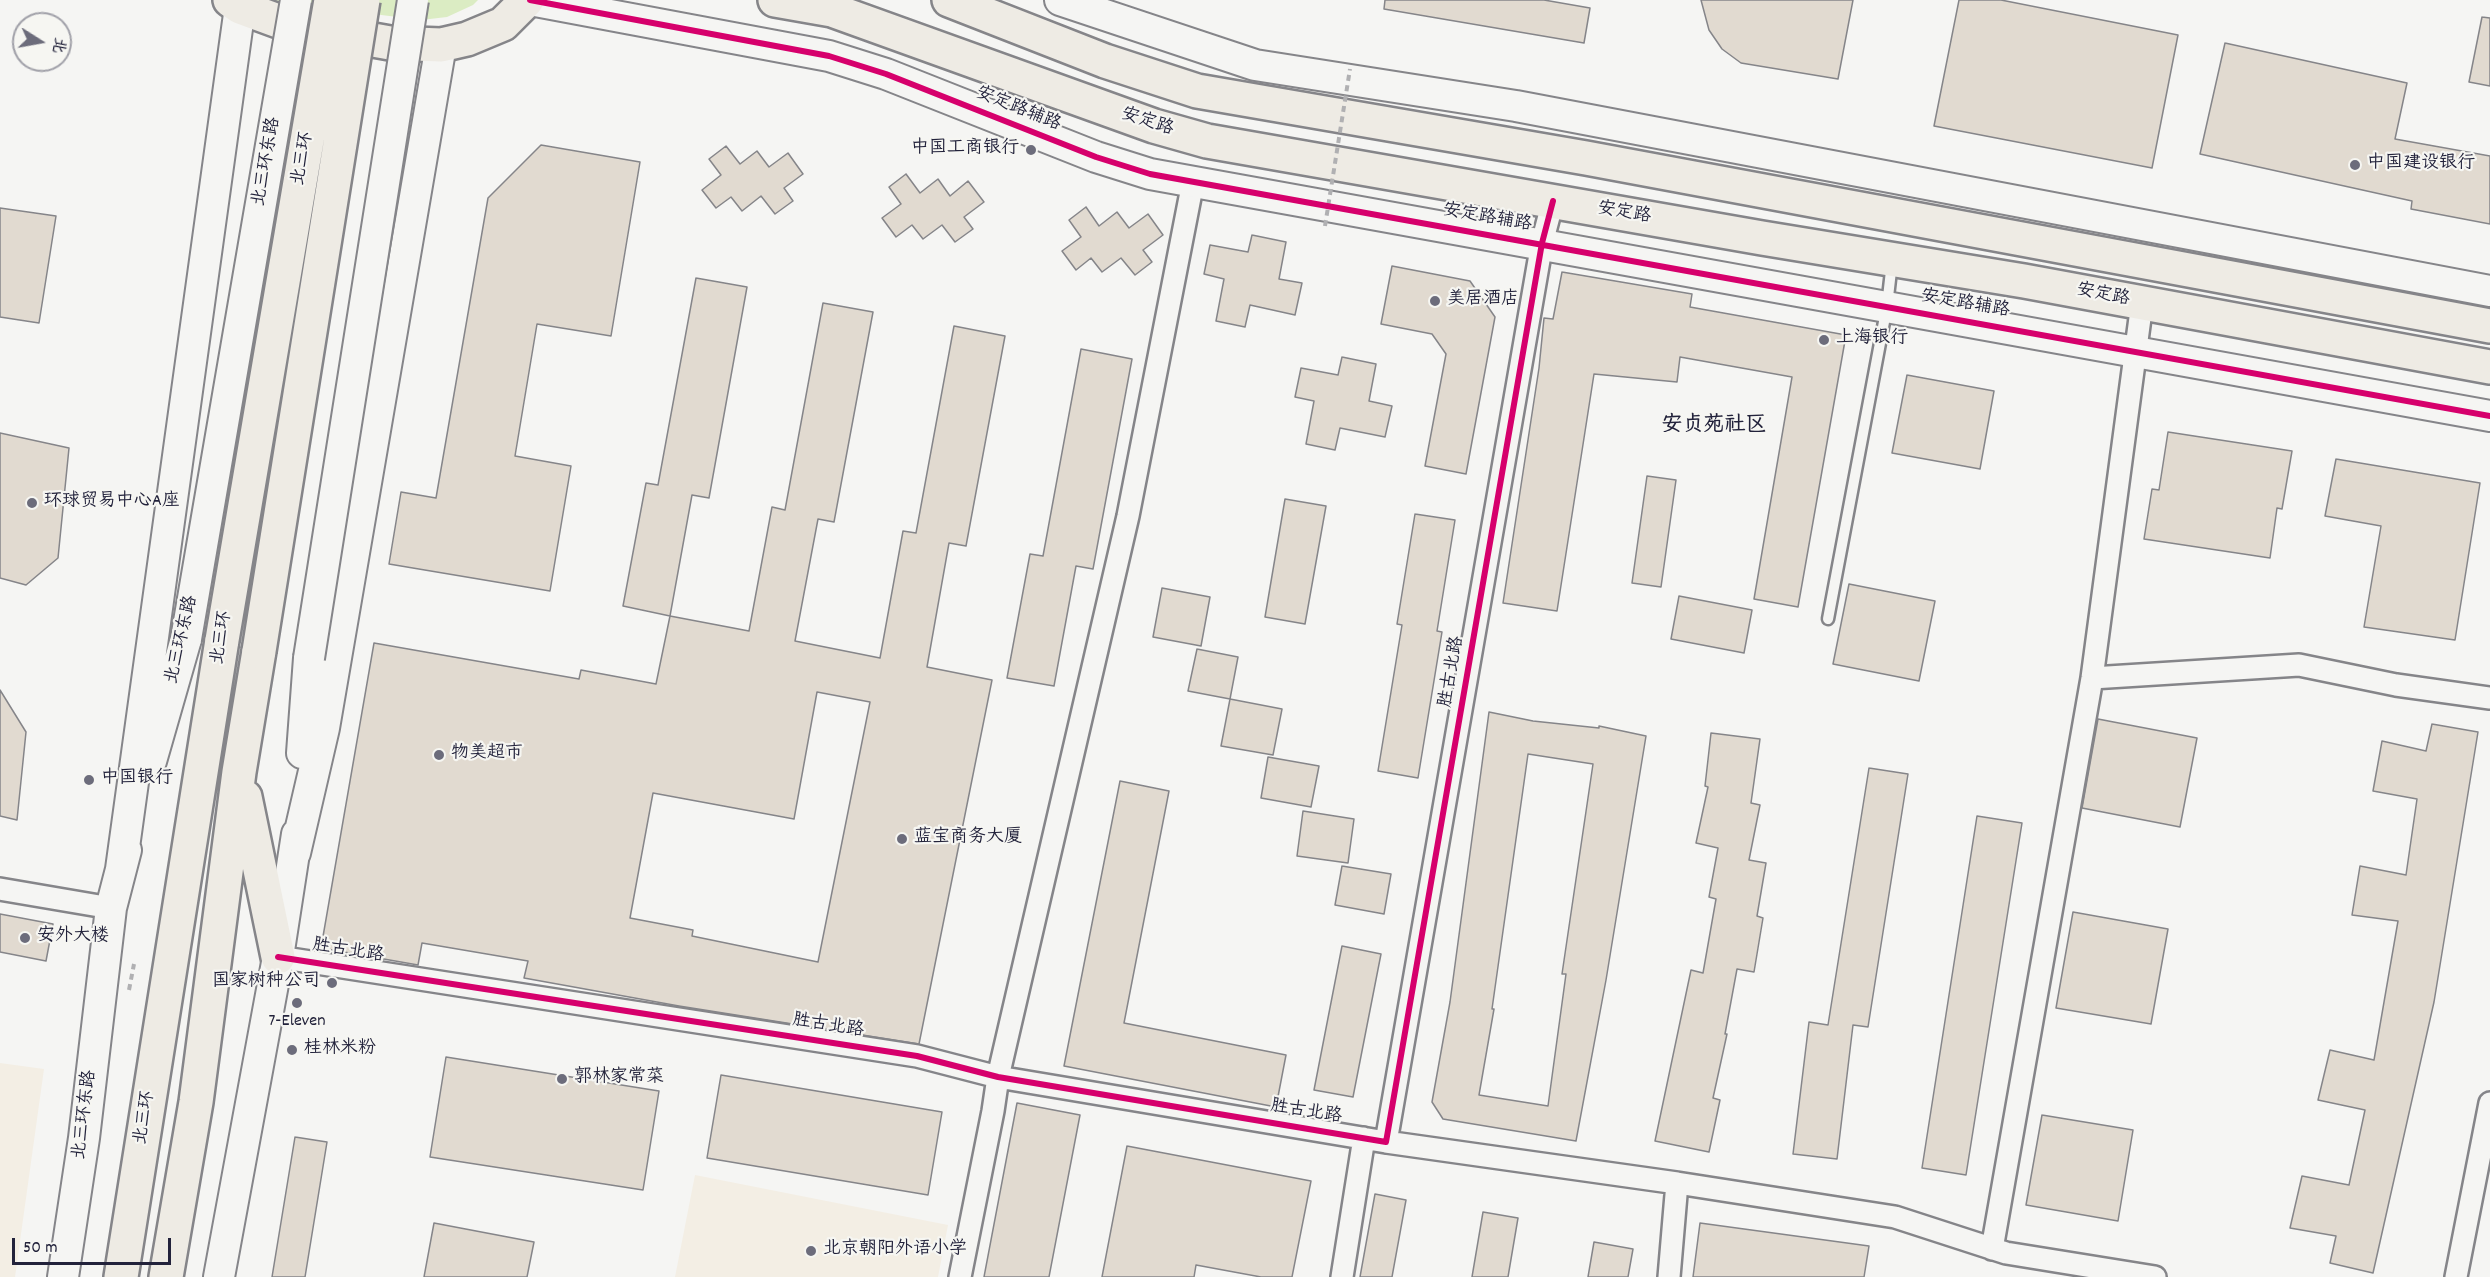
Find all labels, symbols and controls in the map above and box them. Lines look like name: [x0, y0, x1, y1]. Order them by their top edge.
north arrow: [12, 12, 72, 72]
text: 北: [45, 35, 71, 55]
street label: 安定路辅路: [972, 83, 1064, 137]
street label: 安定路: [1118, 104, 1176, 142]
street label: 北三环东路: [250, 116, 286, 208]
street label: 北三环: [289, 131, 319, 187]
place label: 中国工商银行: [911, 139, 1019, 161]
marker: 中国工商银行: [1024, 143, 1038, 157]
place label: 中国建设银行: [2367, 154, 2475, 176]
marker: 中国建设银行: [2348, 158, 2362, 172]
street label: 安定路: [1596, 199, 1652, 229]
street label: 安定路辅路: [1441, 201, 1533, 237]
street label: 安定路: [2074, 280, 2132, 312]
street label: 安定路辅路: [1919, 287, 2011, 323]
place label: 美居酒店: [1447, 290, 1519, 312]
marker: 美居酒店: [1428, 294, 1442, 308]
place label: 上海银行: [1836, 329, 1908, 351]
marker: 上海银行: [1817, 333, 1831, 347]
district label: 安贞苑社区: [1662, 414, 1766, 440]
place label: 环球贸易中心A座: [44, 492, 180, 514]
marker: 环球贸易中心A座: [25, 496, 39, 510]
street label: 北三环东路: [162, 594, 204, 686]
street label: 北三环: [208, 610, 238, 666]
street label: 胜古北路: [1436, 635, 1470, 709]
place label: 物美超市: [451, 744, 523, 766]
marker: 物美超市: [432, 748, 446, 762]
place label: 中国银行: [101, 769, 173, 791]
marker: 中国银行: [82, 773, 96, 787]
place label: 蓝宝商务大厦: [914, 828, 1022, 850]
marker: 蓝宝商务大厦: [895, 832, 909, 846]
place label: 安外大楼: [37, 927, 109, 949]
marker: 安外大楼: [18, 931, 32, 945]
street label: 胜古北路: [311, 936, 385, 968]
place label: 国家树种公司: [212, 972, 320, 994]
marker: 国家树种公司: [325, 976, 339, 990]
marker: 7-Eleven: [290, 996, 304, 1010]
street label: 胜古北路: [791, 1011, 865, 1043]
place label: 7-Eleven: [268, 1012, 326, 1034]
place label: 桂林米粉: [304, 1039, 376, 1061]
marker: 桂林米粉: [285, 1043, 299, 1057]
place label: 郭林家常菜: [574, 1068, 664, 1090]
street label: 北三环东路: [70, 1069, 102, 1161]
marker: 郭林家常菜: [555, 1072, 569, 1086]
street label: 北三环: [131, 1090, 161, 1146]
street label: 胜古北路: [1269, 1097, 1343, 1129]
scale bar: [15, 1226, 174, 1264]
text: 50 m: [23, 1236, 58, 1261]
place label: 北京朝阳外语小学: [823, 1240, 967, 1262]
marker: 北京朝阳外语小学: [804, 1244, 818, 1258]

